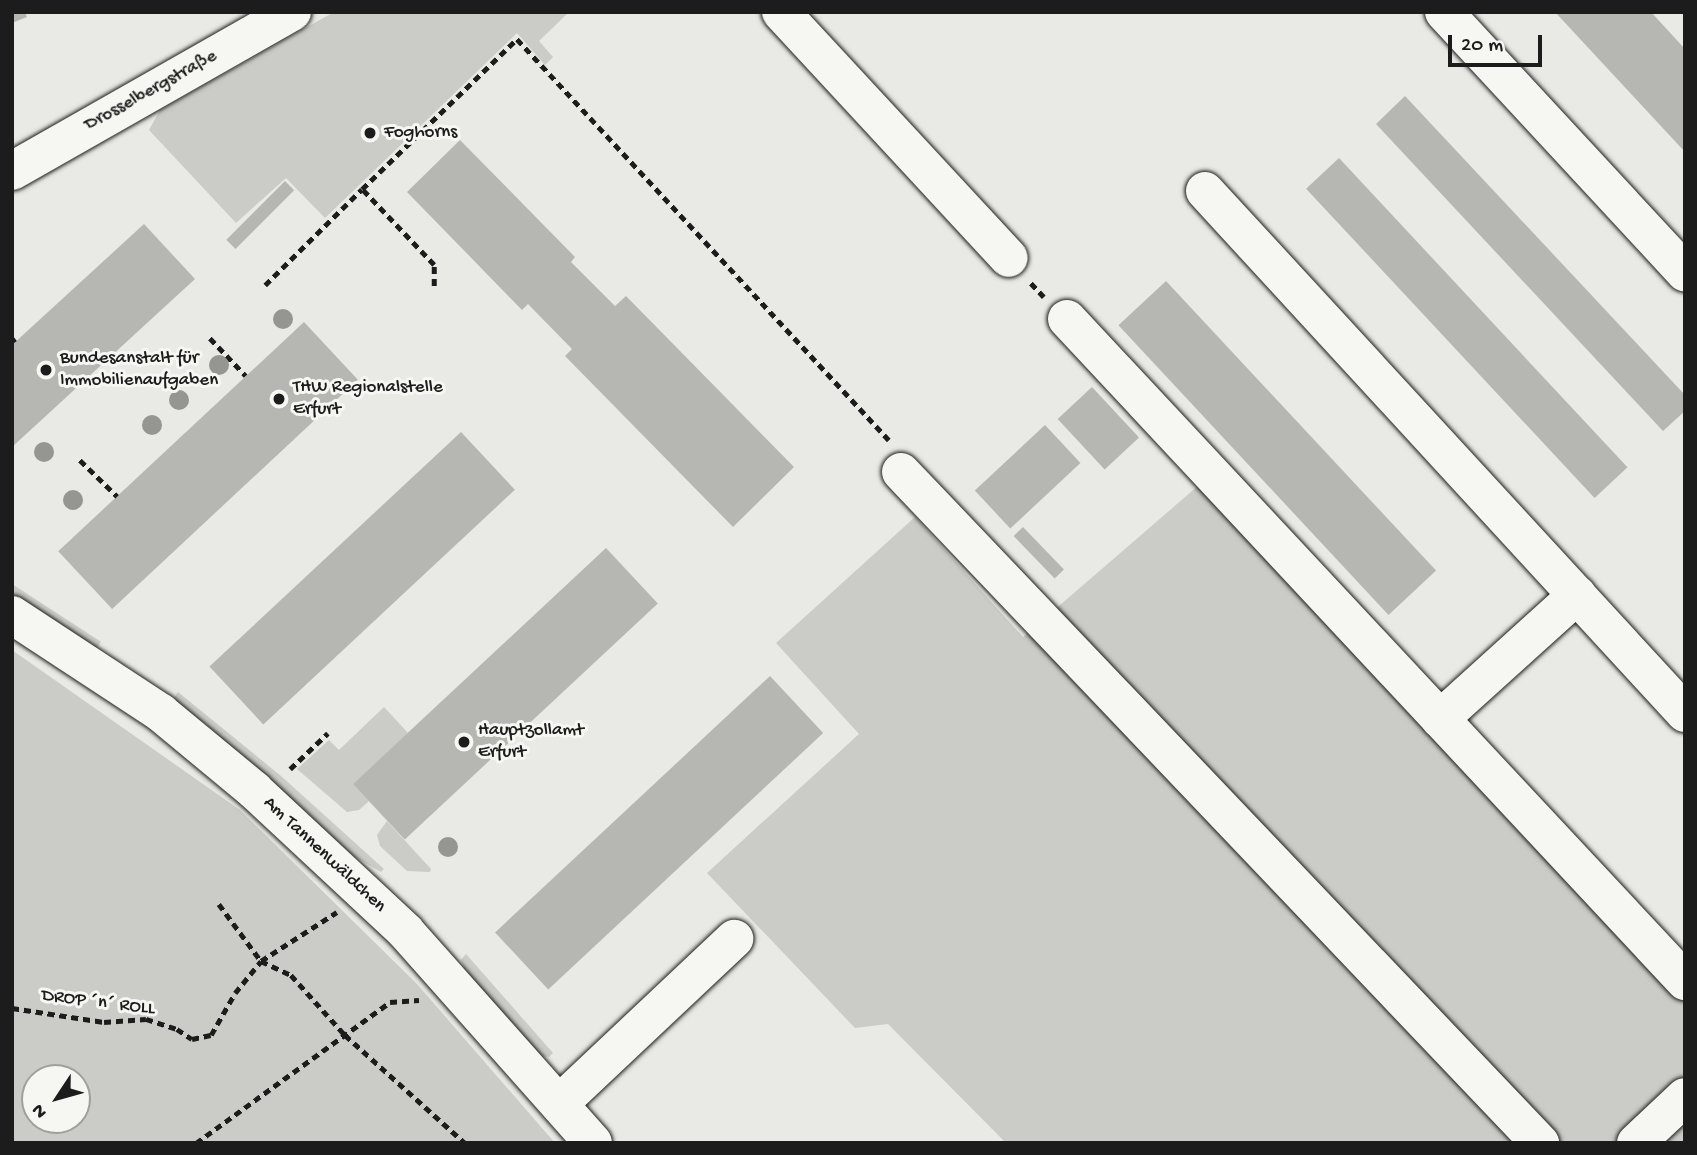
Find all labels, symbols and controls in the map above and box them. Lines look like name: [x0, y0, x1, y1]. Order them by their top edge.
scale bar: [1452, 21, 1546, 65]
text: 20 m: [1461, 34, 1503, 59]
street label: Drosselbergstraße: [81, 45, 221, 137]
place label: Foghorns: [384, 122, 457, 144]
marker: Foghorns: [362, 125, 378, 141]
place label: Bundesanstalt für Immobilienaufgaben: [60, 348, 218, 392]
marker: Bundesanstalt für Immobilienaufgaben: [38, 362, 54, 378]
place label: THW Regionalstelle Erfurt: [293, 377, 443, 421]
marker: THW Regionalstelle Erfurt: [271, 391, 287, 407]
place label: Hauptzollamt Erfurt: [478, 720, 584, 764]
marker: Hauptzollamt Erfurt: [456, 734, 472, 750]
street label: Am Tannenwäldchen: [258, 792, 390, 918]
street label: DROP ´n´ ROLL: [40, 985, 156, 1021]
north arrow: [21, 1064, 91, 1134]
text: N: [27, 1099, 53, 1122]

